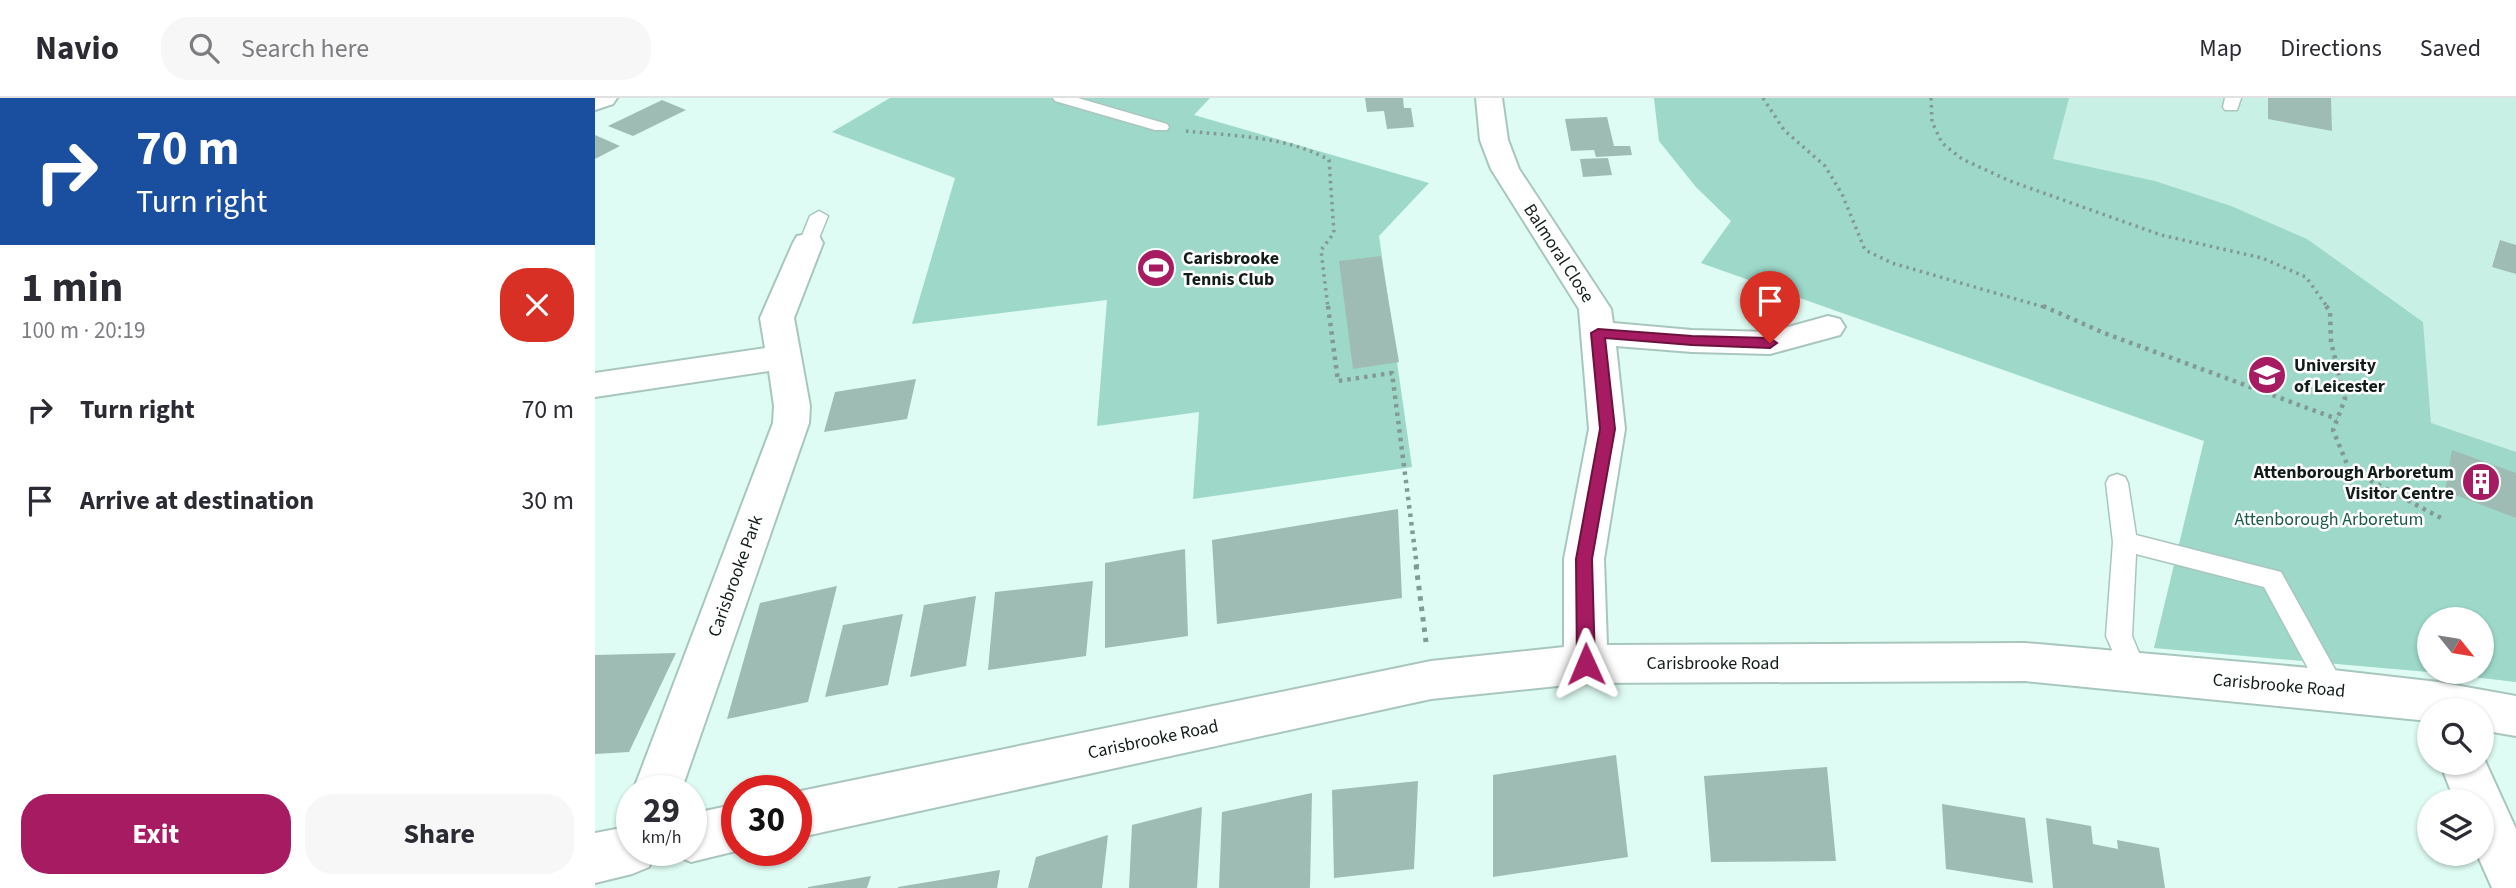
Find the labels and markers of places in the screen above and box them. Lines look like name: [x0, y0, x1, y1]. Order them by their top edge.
place label: Carisbrooke Tennis Club: [1183, 246, 1279, 292]
sports icon: Carisbrooke Tennis Club: [1135, 247, 1177, 289]
pin: [1740, 271, 1800, 343]
place label: University of Leicester: [2294, 353, 2386, 399]
school or university icon: University of Leicester: [2246, 354, 2288, 396]
place label: Attenborough Arboretum Visitor Centre: [2253, 460, 2454, 506]
building icon: Attenborough Arboretum Visitor Centre: [2460, 461, 2502, 503]

